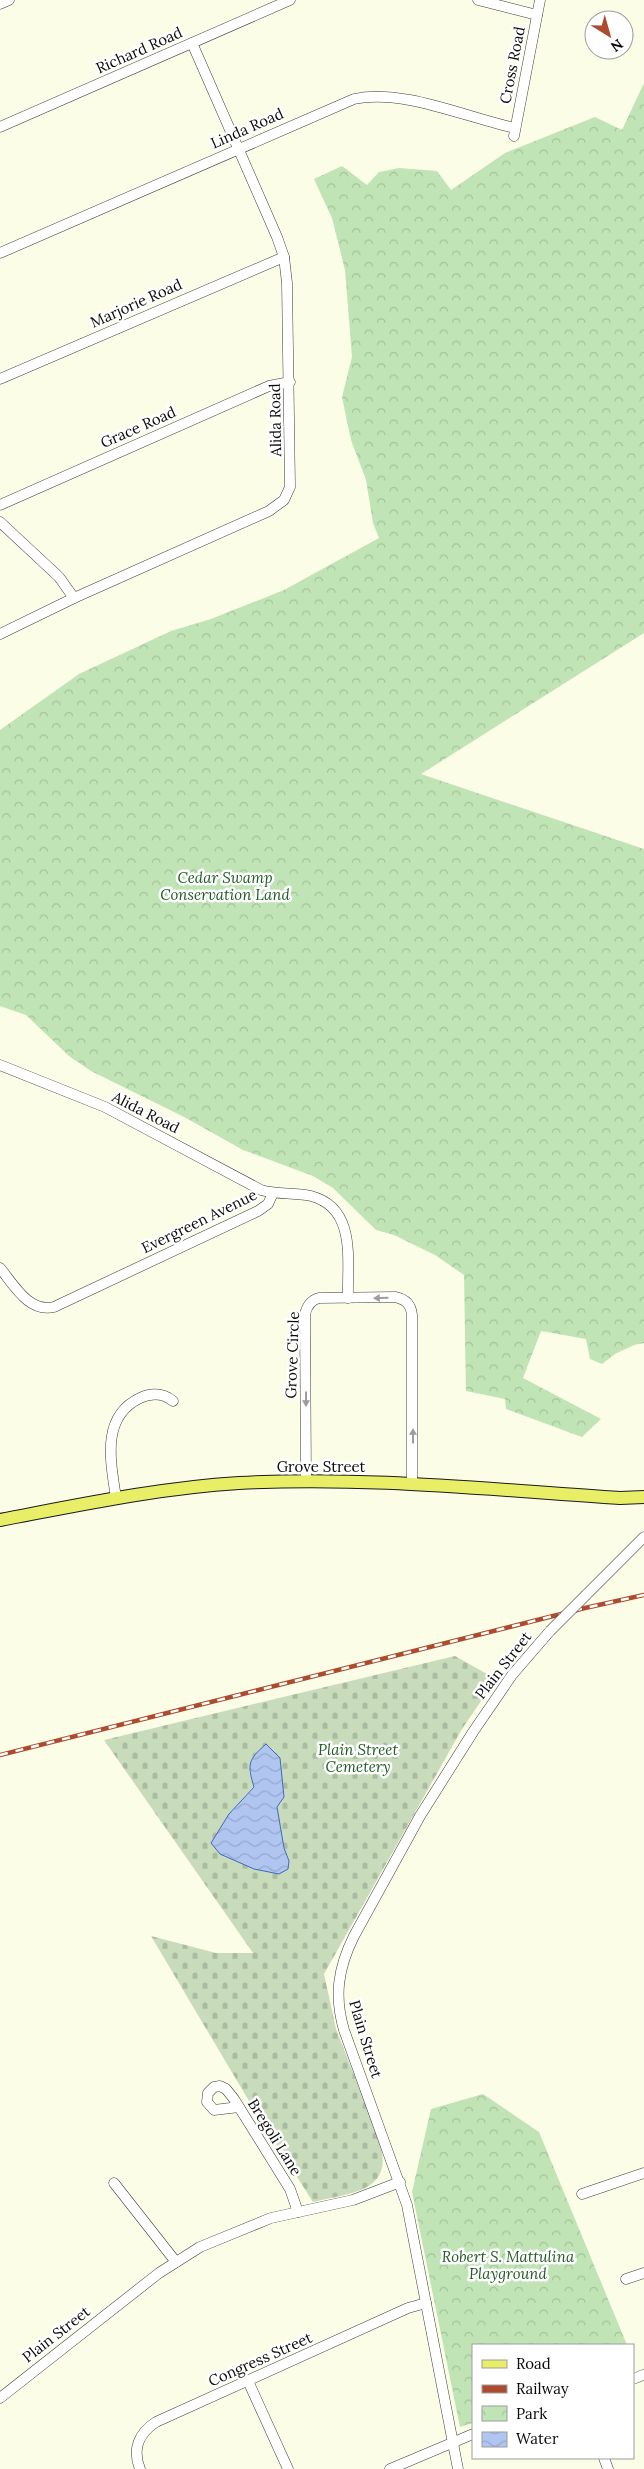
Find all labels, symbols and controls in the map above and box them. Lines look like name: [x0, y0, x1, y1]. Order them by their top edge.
north arrow: [584, 10, 634, 60]
street label: Richard Road: [93, 23, 185, 77]
street label: Cross Road: [495, 25, 529, 105]
text: N: [607, 35, 627, 56]
street label: Linda Road: [208, 104, 286, 152]
street label: Marjorie Road: [87, 274, 185, 332]
street label: Alida Road: [265, 383, 285, 458]
street label: Grace Road: [97, 402, 179, 452]
park label: Cedar Swamp Conservation Land: [160, 868, 290, 904]
street label: Alida Road: [108, 1086, 183, 1137]
street label: Evergreen Avenue: [138, 1185, 260, 1257]
one-way arrow: [372, 1294, 388, 1302]
street label: Grove Circle: [281, 1311, 303, 1399]
one-way arrow: [302, 1391, 310, 1407]
one-way arrow: [409, 1427, 417, 1443]
street label: Grove Street: [277, 1457, 365, 1476]
street label: Plain Street: [471, 1627, 535, 1703]
park label: Plain Street Cemetery: [318, 1740, 398, 1776]
street label: Plain Street: [345, 1998, 387, 2081]
street label: Bregoli Lane: [244, 2095, 306, 2179]
park label: Robert S. Mattulina Playground: [442, 2247, 575, 2283]
street label: Plain Street: [18, 2302, 94, 2366]
street label: Congress Street: [205, 2328, 315, 2390]
legend: [472, 2344, 634, 2459]
text: Road: [516, 2354, 551, 2373]
text: Railway: [516, 2379, 569, 2398]
text: Park: [516, 2404, 547, 2423]
text: Water: [516, 2429, 559, 2448]

